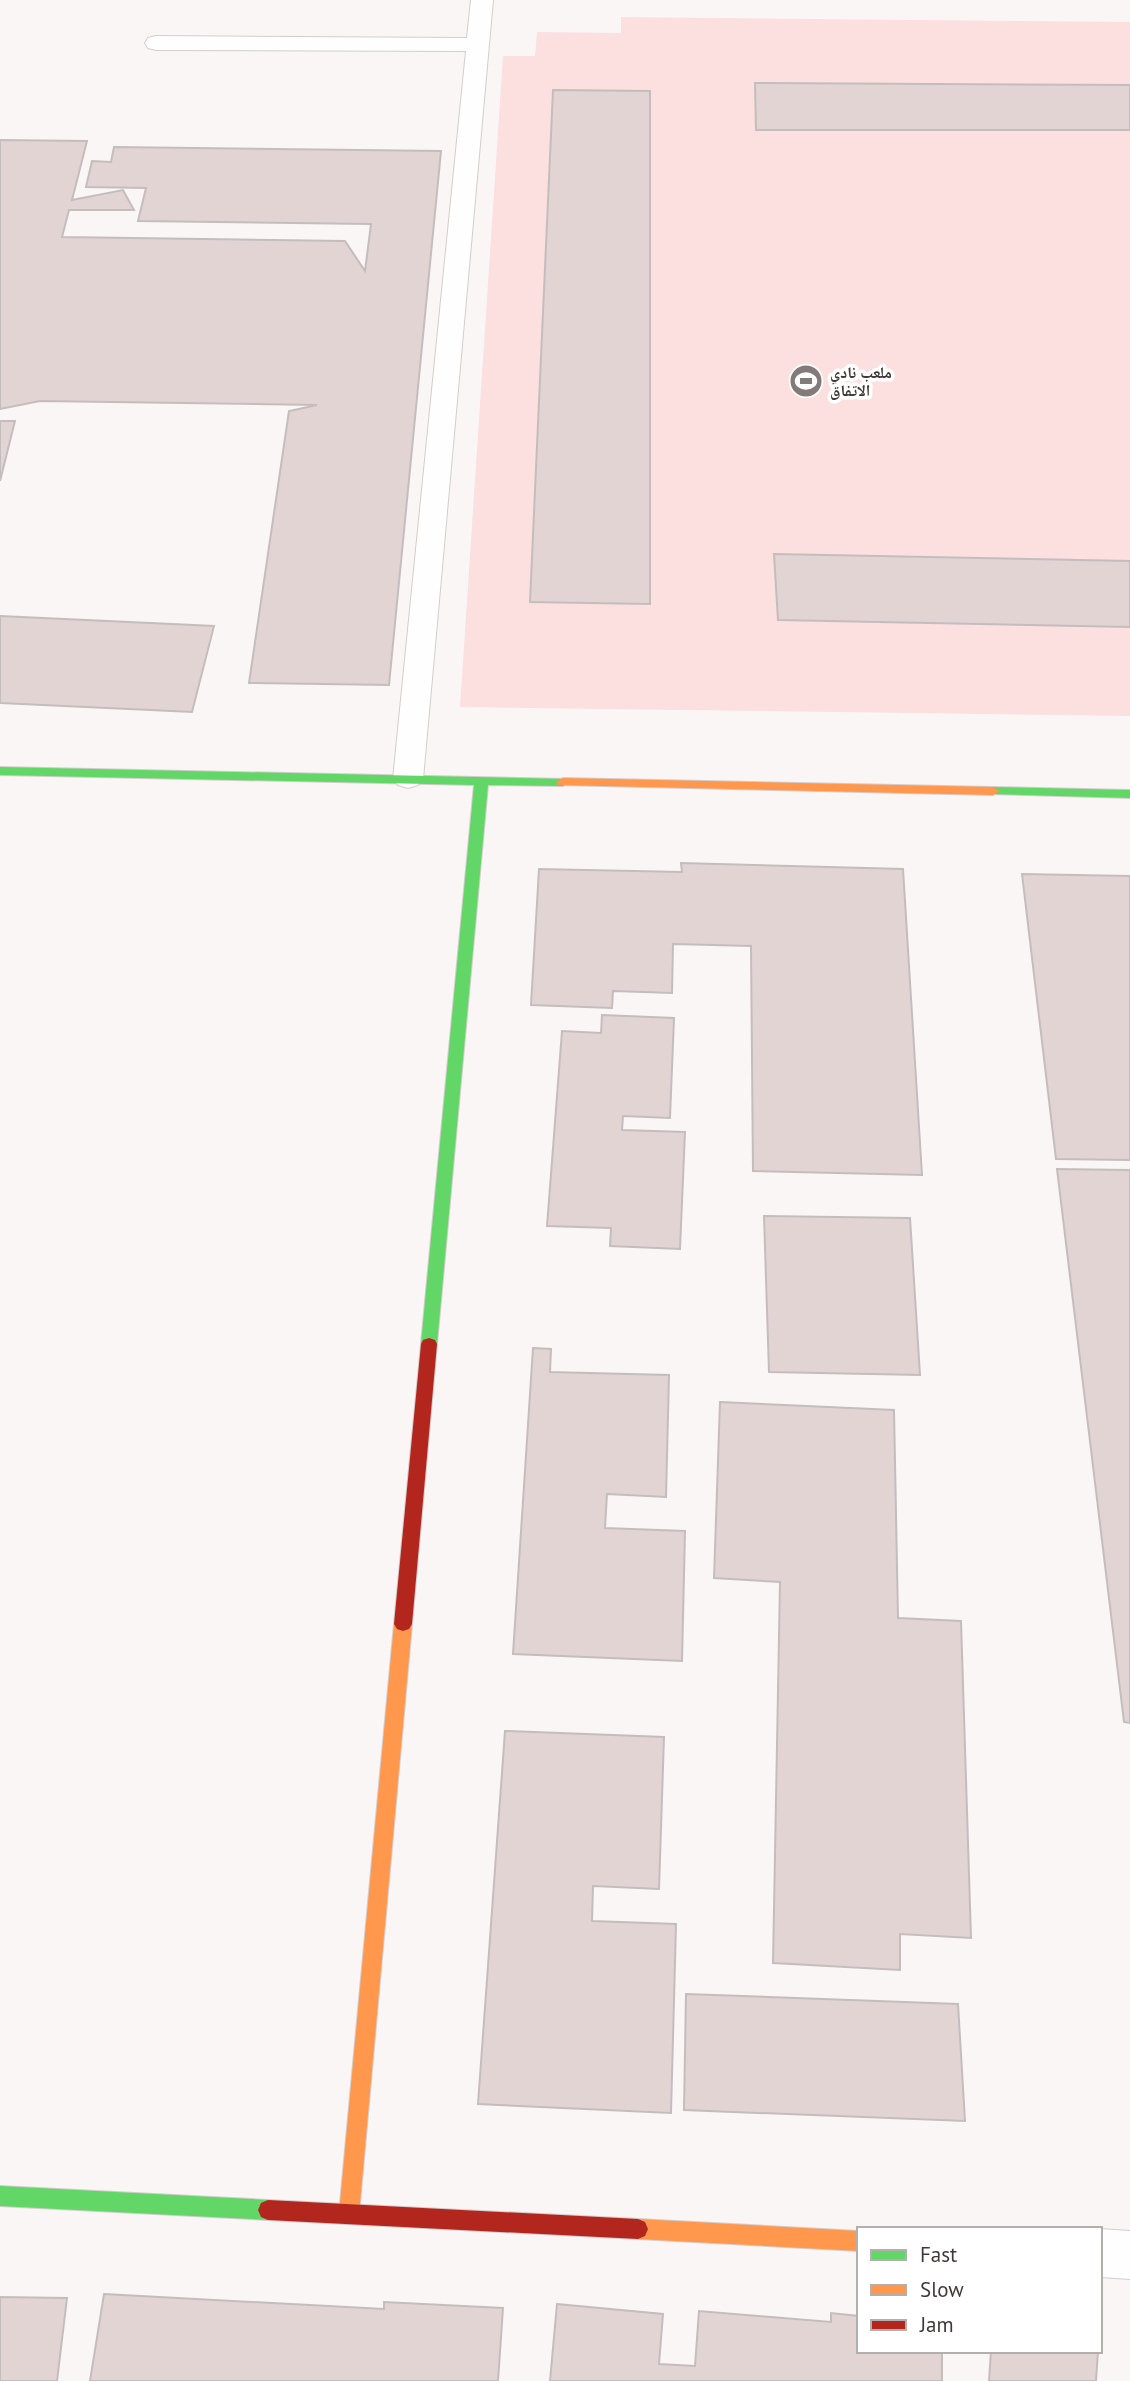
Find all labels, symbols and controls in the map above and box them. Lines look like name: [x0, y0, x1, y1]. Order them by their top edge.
sports icon: ملعب نادي الاتفاق: [787, 362, 825, 400]
place label: ملعب نادي الاتفاق: [830, 362, 892, 400]
legend: [857, 2227, 1102, 2353]
text: Fast: [920, 2241, 957, 2268]
text: Slow: [920, 2276, 964, 2303]
text: Jam: [919, 2311, 954, 2338]

